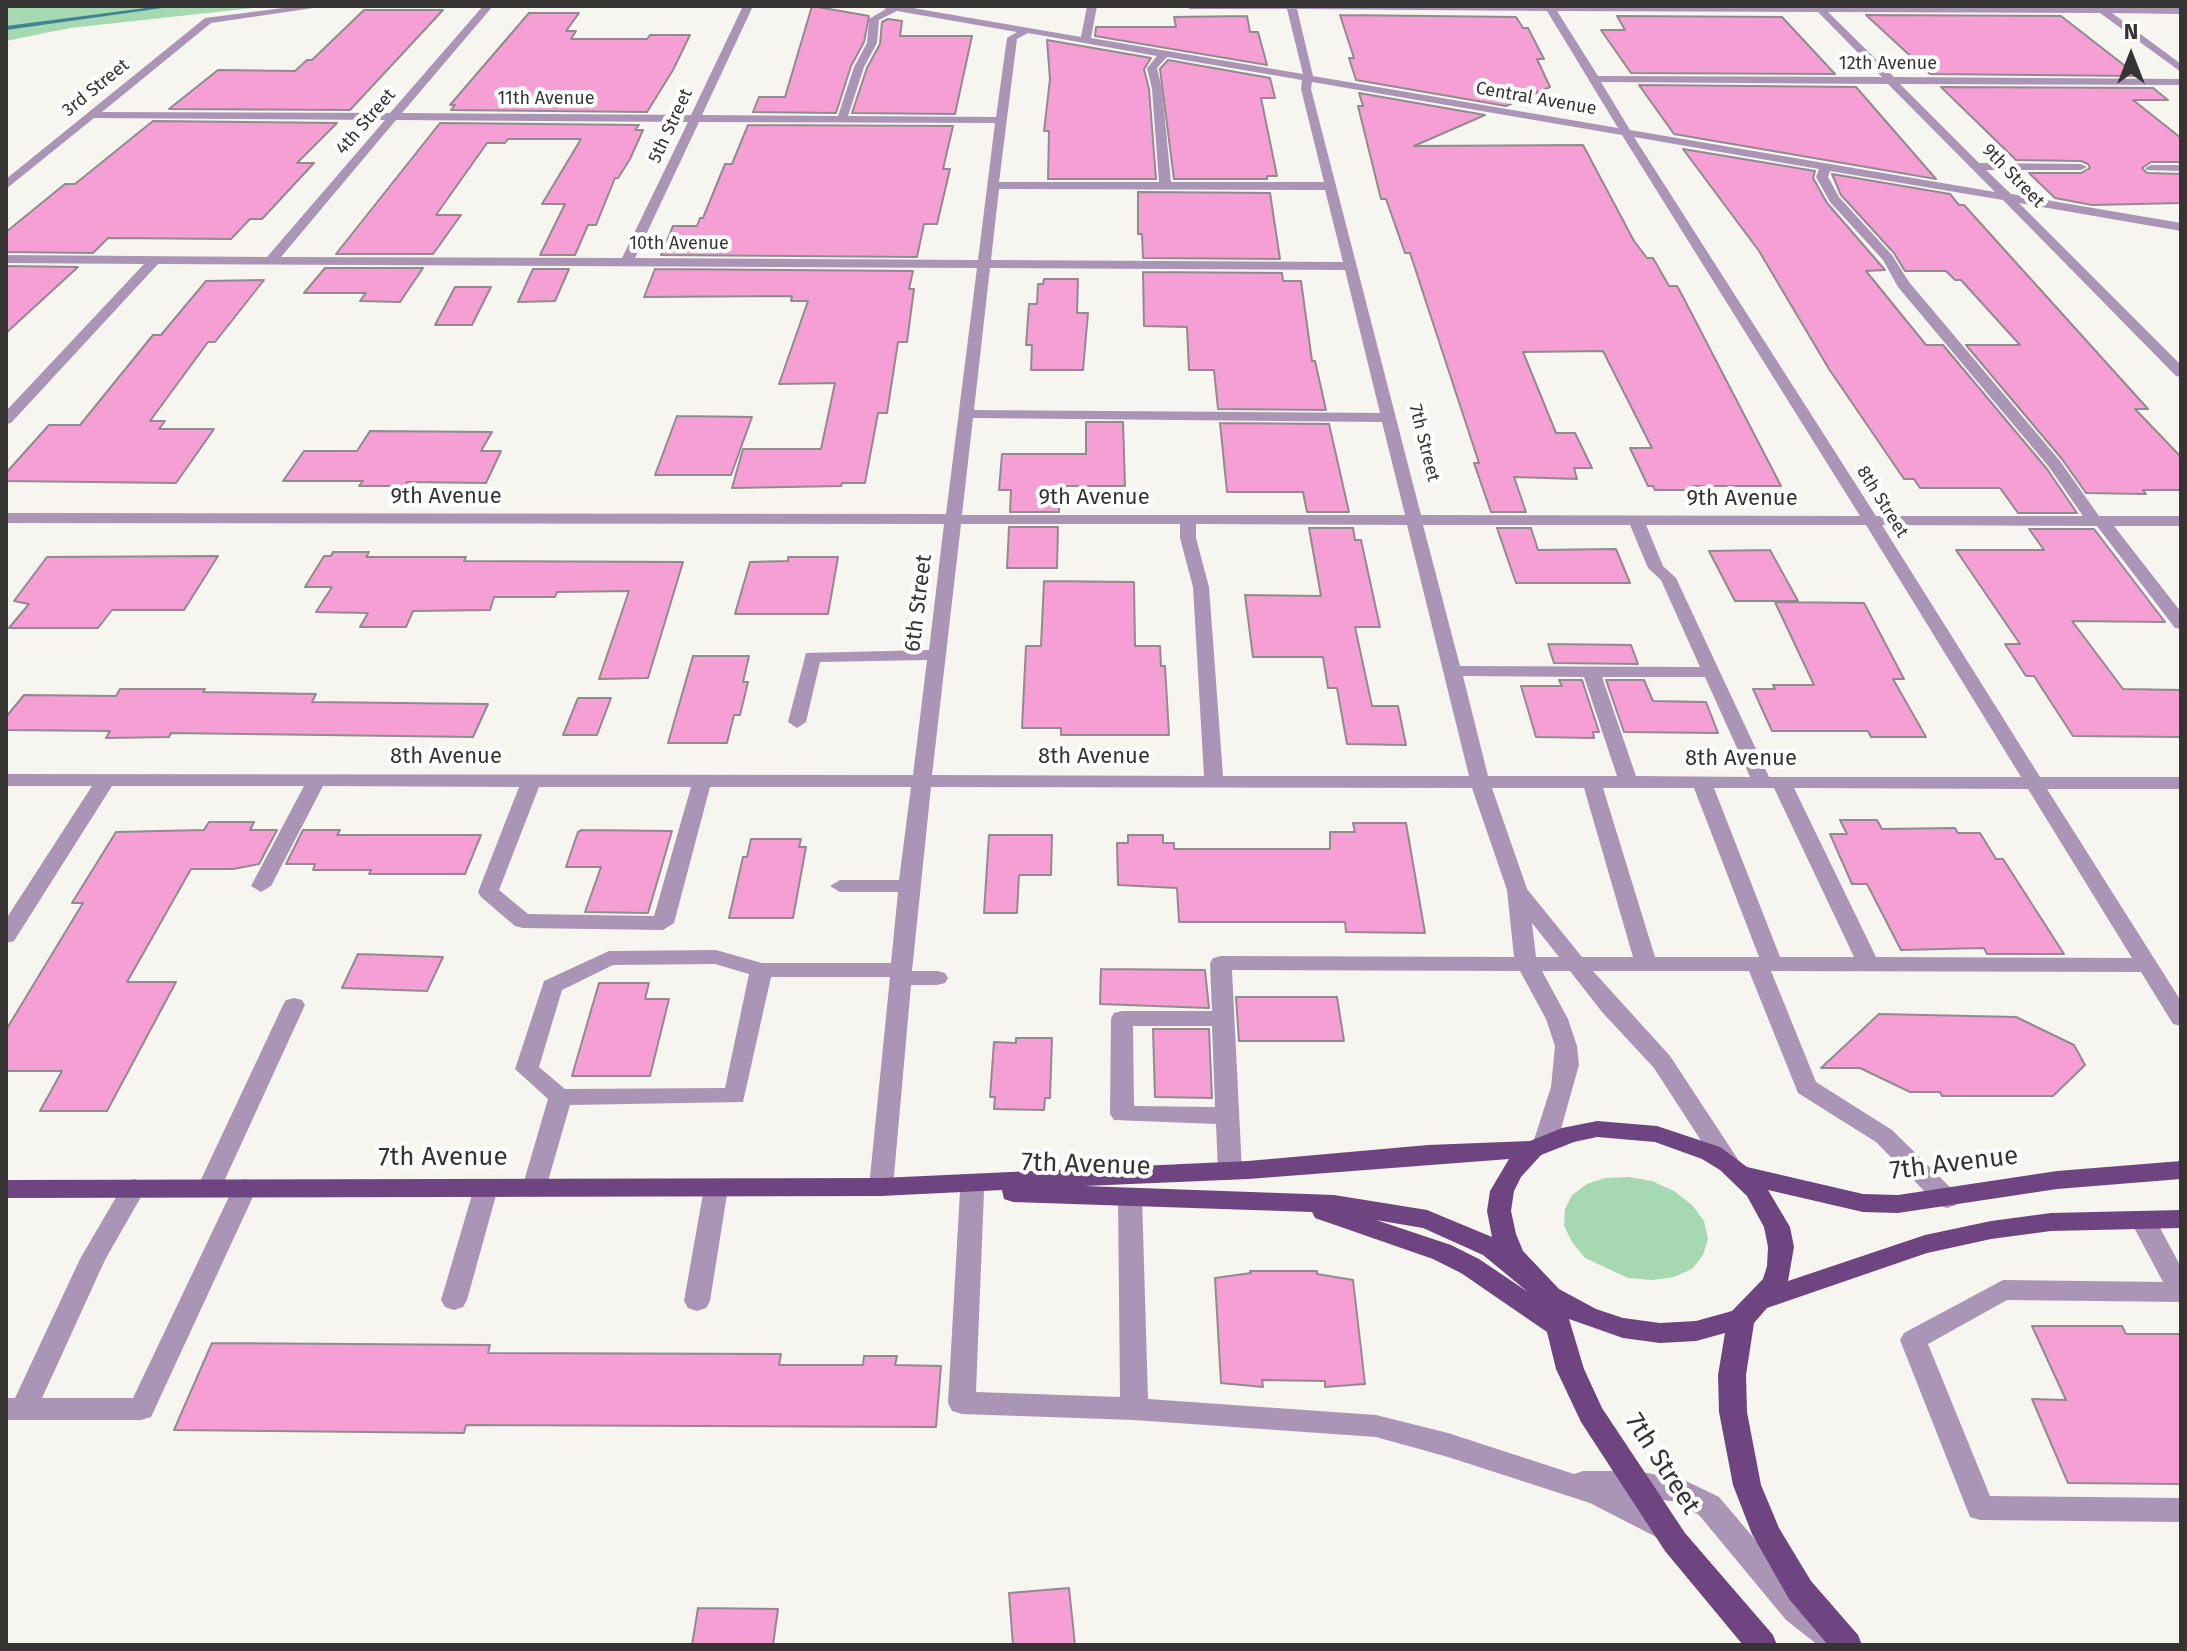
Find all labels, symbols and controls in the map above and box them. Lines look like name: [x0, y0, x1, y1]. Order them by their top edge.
north arrow: [2091, 16, 2171, 96]
text: N: [2124, 18, 2138, 45]
street label: 12th Avenue: [1839, 53, 1937, 75]
street label: 3rd Street: [58, 55, 134, 121]
street label: Central Avenue: [1474, 78, 1598, 120]
street label: 4th Street: [332, 85, 400, 159]
street label: 5th Street: [644, 85, 698, 167]
street label: 11th Avenue: [498, 88, 594, 110]
street label: 9th Street: [1977, 140, 2049, 212]
street label: 10th Avenue: [629, 233, 729, 255]
street label: 7th Street: [1404, 402, 1444, 484]
street label: 8th Street: [1851, 462, 1913, 542]
street label: 9th Avenue: [390, 484, 502, 510]
street label: 9th Avenue: [1038, 485, 1150, 511]
street label: 9th Avenue: [1686, 486, 1798, 512]
street label: 6th Street: [900, 553, 938, 653]
street label: 8th Avenue: [390, 744, 502, 770]
street label: 8th Avenue: [1038, 744, 1150, 770]
street label: 8th Avenue: [1685, 746, 1797, 772]
street label: 7th Avenue: [1888, 1141, 2020, 1187]
street label: 7th Avenue: [378, 1142, 508, 1174]
street label: 7th Avenue: [1021, 1147, 1151, 1183]
street label: 7th Street: [1618, 1408, 1706, 1520]

